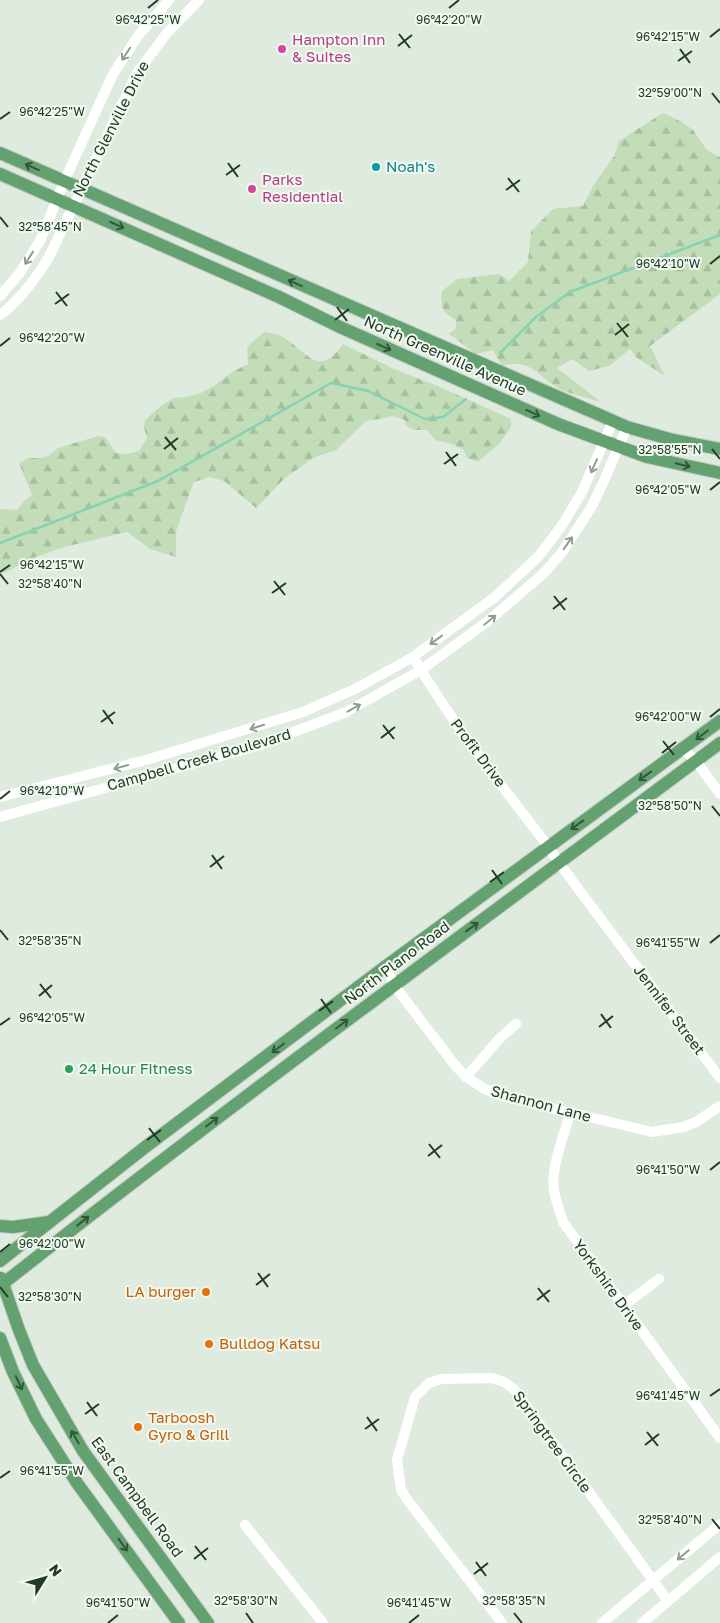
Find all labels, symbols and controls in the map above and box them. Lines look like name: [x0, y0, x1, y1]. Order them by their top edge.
text: 96°42'25"W: [115, 12, 181, 27]
text: 96°42'20"W: [416, 12, 482, 27]
text: 96°42'15"W: [636, 29, 701, 44]
place label: Hampton Inn & Suites: [292, 30, 386, 65]
marker: Hampton Inn & Suites: [276, 43, 288, 55]
one-way arrow: [121, 47, 131, 61]
street label: North Glenville Drive: [68, 57, 152, 199]
text: 32°59'00"N: [638, 85, 702, 100]
text: 96°42'25"W: [19, 104, 85, 119]
place label: Noah's: [386, 157, 435, 175]
marker: Noah's: [370, 161, 382, 173]
one-way arrow: [25, 162, 40, 172]
place label: Parks Residential: [262, 170, 343, 205]
marker: Parks Residential: [246, 183, 258, 195]
text: 32°58'45"N: [18, 219, 82, 234]
one-way arrow: [109, 221, 124, 230]
one-way arrow: [24, 251, 34, 265]
text: 96°42'10"W: [636, 256, 701, 271]
one-way arrow: [288, 278, 303, 288]
street label: North Greenville Avenue: [362, 311, 529, 399]
text: 96°42'20"W: [19, 330, 85, 345]
one-way arrow: [376, 342, 391, 352]
one-way arrow: [525, 409, 540, 418]
text: 32°58'55"N: [638, 442, 702, 457]
one-way arrow: [588, 458, 598, 473]
one-way arrow: [674, 461, 690, 470]
text: 96°42'05"W: [635, 482, 701, 497]
one-way arrow: [563, 536, 573, 550]
text: 96°42'15"W: [20, 557, 85, 572]
text: 32°58'40"N: [18, 576, 82, 591]
one-way arrow: [483, 614, 496, 625]
one-way arrow: [430, 634, 443, 645]
one-way arrow: [346, 702, 360, 712]
text: 96°42'00"W: [635, 709, 702, 724]
street label: Profit Drive: [447, 715, 510, 790]
one-way arrow: [249, 723, 265, 732]
street label: Campbell Creek Boulevard: [105, 724, 293, 794]
one-way arrow: [696, 729, 709, 740]
one-way arrow: [114, 763, 130, 772]
one-way arrow: [638, 771, 652, 781]
text: 96°42'10"W: [20, 783, 85, 798]
text: 32°58'50"N: [638, 798, 702, 813]
one-way arrow: [570, 820, 584, 830]
street label: North Plano Road: [340, 917, 453, 1008]
one-way arrow: [465, 922, 479, 932]
text: 32°58'35"N: [18, 933, 82, 948]
text: 96°41'55"W: [636, 935, 701, 950]
street label: Jennifer Street: [630, 961, 709, 1058]
text: 96°42'05"W: [19, 1010, 85, 1025]
one-way arrow: [335, 1019, 348, 1030]
one-way arrow: [272, 1043, 285, 1054]
place label: 24 Hour Fitness: [79, 1059, 192, 1077]
marker: 24 Hour Fitness: [63, 1063, 75, 1075]
street label: Shannon Lane: [489, 1081, 594, 1125]
one-way arrow: [205, 1117, 219, 1127]
text: 96°41'50"W: [636, 1162, 701, 1177]
one-way arrow: [76, 1216, 90, 1226]
street label: Yorkshire Drive: [570, 1235, 648, 1334]
text: 96°42'00"W: [19, 1236, 86, 1251]
place label: LA burger: [125, 1282, 196, 1300]
marker: LA burger: [200, 1286, 212, 1298]
text: 32°58'30"N: [18, 1289, 82, 1304]
place label: Bulldog Katsu: [219, 1334, 320, 1352]
marker: Bulldog Katsu: [203, 1338, 215, 1350]
one-way arrow: [14, 1375, 24, 1390]
street label: Springtree Circle: [510, 1387, 596, 1496]
text: 96°41'45"W: [636, 1388, 701, 1403]
place label: Tarboosh Gyro & Grill: [148, 1408, 229, 1443]
marker: Tarboosh Gyro & Grill: [132, 1421, 144, 1433]
one-way arrow: [70, 1430, 80, 1445]
street label: East Campbell Road: [88, 1433, 188, 1560]
text: 96°41'55"W: [20, 1463, 85, 1478]
text: 32°58'40"N: [638, 1512, 702, 1527]
one-way arrow: [117, 1538, 128, 1551]
one-way arrow: [677, 1550, 690, 1561]
north arrow: [20, 1553, 70, 1603]
text: N: [46, 1561, 66, 1579]
text: 32°58'30"N: [214, 1593, 278, 1608]
text: 32°58'35"N: [482, 1593, 546, 1608]
text: 96°41'50"W: [86, 1595, 151, 1610]
text: 96°41'45"W: [387, 1595, 452, 1610]

